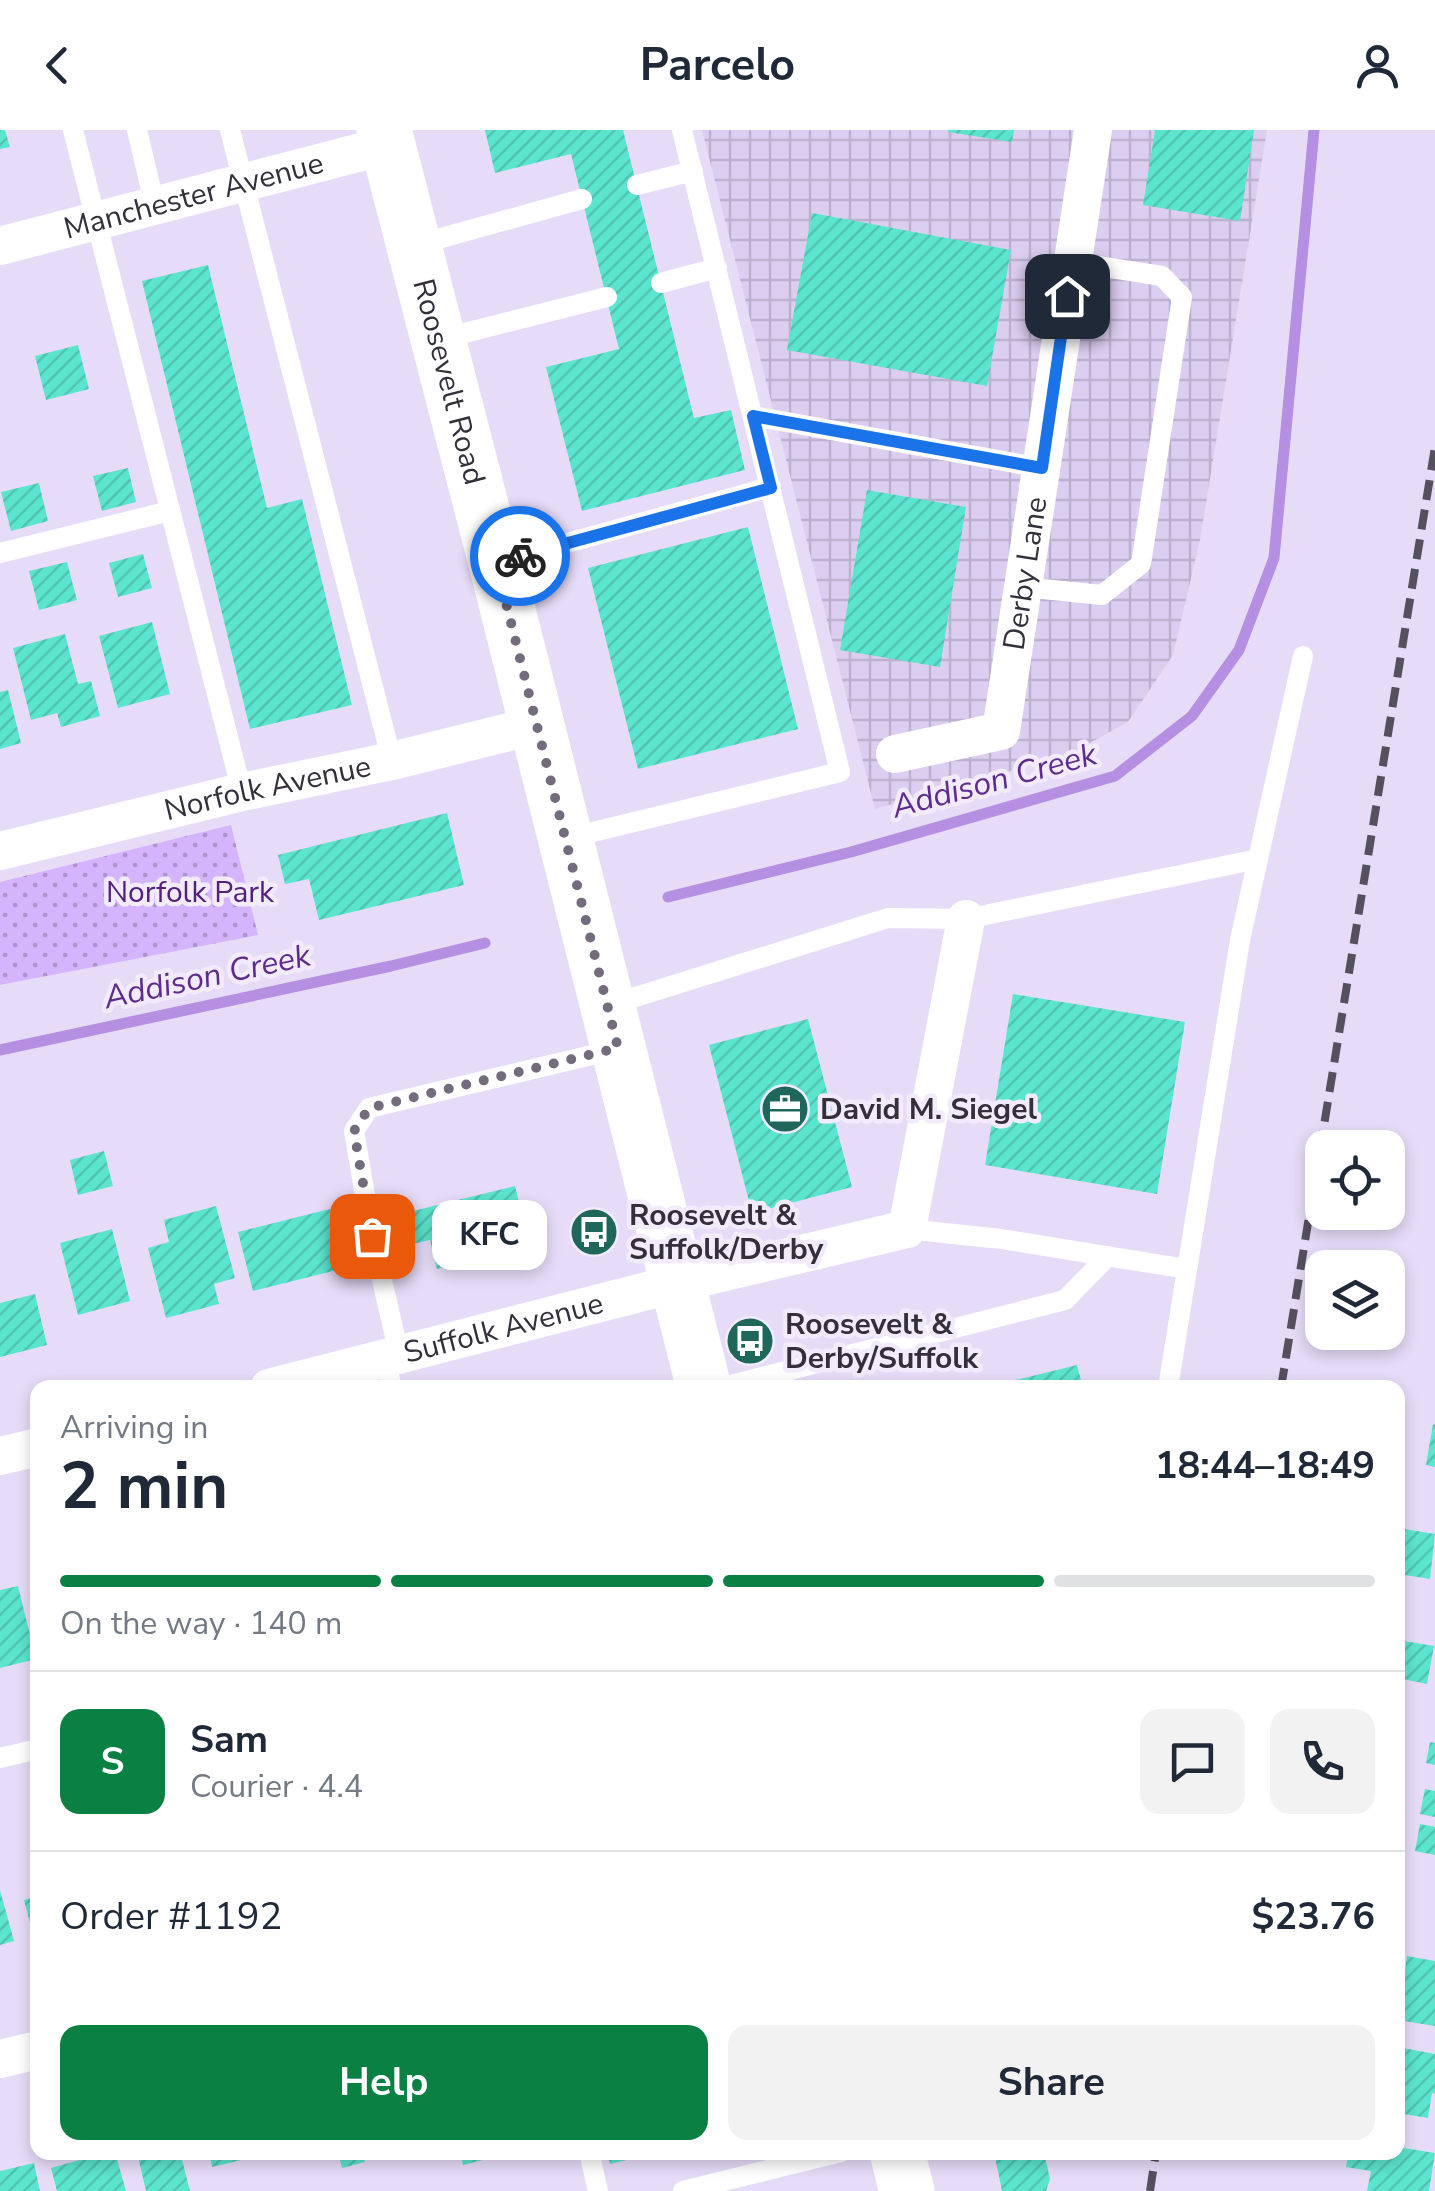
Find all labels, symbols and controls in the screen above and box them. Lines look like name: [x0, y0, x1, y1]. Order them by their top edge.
text: Parcelo: [640, 35, 795, 96]
icon: back: [30, 38, 85, 93]
icon: person: [1350, 38, 1405, 93]
street label: Manchester Avenue: [59, 143, 328, 250]
pin: [1025, 254, 1110, 339]
icon: home: [1040, 269, 1095, 324]
street label: Roosevelt Road: [402, 274, 495, 489]
street label: Derby Lane: [994, 494, 1058, 653]
courier: [470, 506, 570, 606]
icon: bike: [493, 529, 548, 584]
water label: Addison Creek: [886, 732, 1102, 829]
street label: Norfolk Avenue: [160, 746, 375, 831]
park label: Norfolk Park: [106, 872, 275, 913]
water label: Addison Creek: [99, 933, 315, 1020]
office icon: David M. Siegel: [759, 1083, 811, 1135]
place label: David M. Siegel: [820, 1089, 1037, 1130]
map controls: [1305, 1130, 1405, 1350]
button: locate: [1305, 1130, 1405, 1230]
pin: [330, 1194, 415, 1279]
place label: Roosevelt & Suffolk/Derby: [629, 1195, 824, 1270]
callout: KFC: [432, 1201, 547, 1271]
bus stop icon: Roosevelt & Suffolk/Derby: [568, 1206, 620, 1258]
icon: bag: [345, 1209, 400, 1264]
text: KFC: [459, 1213, 520, 1256]
button: layers: [1305, 1250, 1405, 1350]
street label: Suffolk Avenue: [399, 1283, 608, 1374]
place label: Roosevelt & Derby/Suffolk: [785, 1304, 979, 1379]
bus stop icon: Roosevelt & Derby/Suffolk: [724, 1315, 776, 1367]
text: Arriving in: [60, 1406, 208, 1449]
text: 18:44–18:49: [1155, 1440, 1375, 1491]
text: 2 min: [60, 1442, 228, 1531]
text: On the way · 140 m: [60, 1602, 342, 1645]
button: chat: [1140, 1709, 1245, 1814]
button: phone: [1270, 1709, 1375, 1814]
text: Sam: [190, 1714, 268, 1765]
text: S: [101, 1736, 124, 1787]
text: Courier · 4.4: [190, 1765, 363, 1808]
text: Order #1192: [60, 1891, 282, 1942]
text: $23.76: [1252, 1891, 1375, 1942]
button: Help: [60, 2025, 708, 2140]
button: Share: [728, 2025, 1375, 2140]

